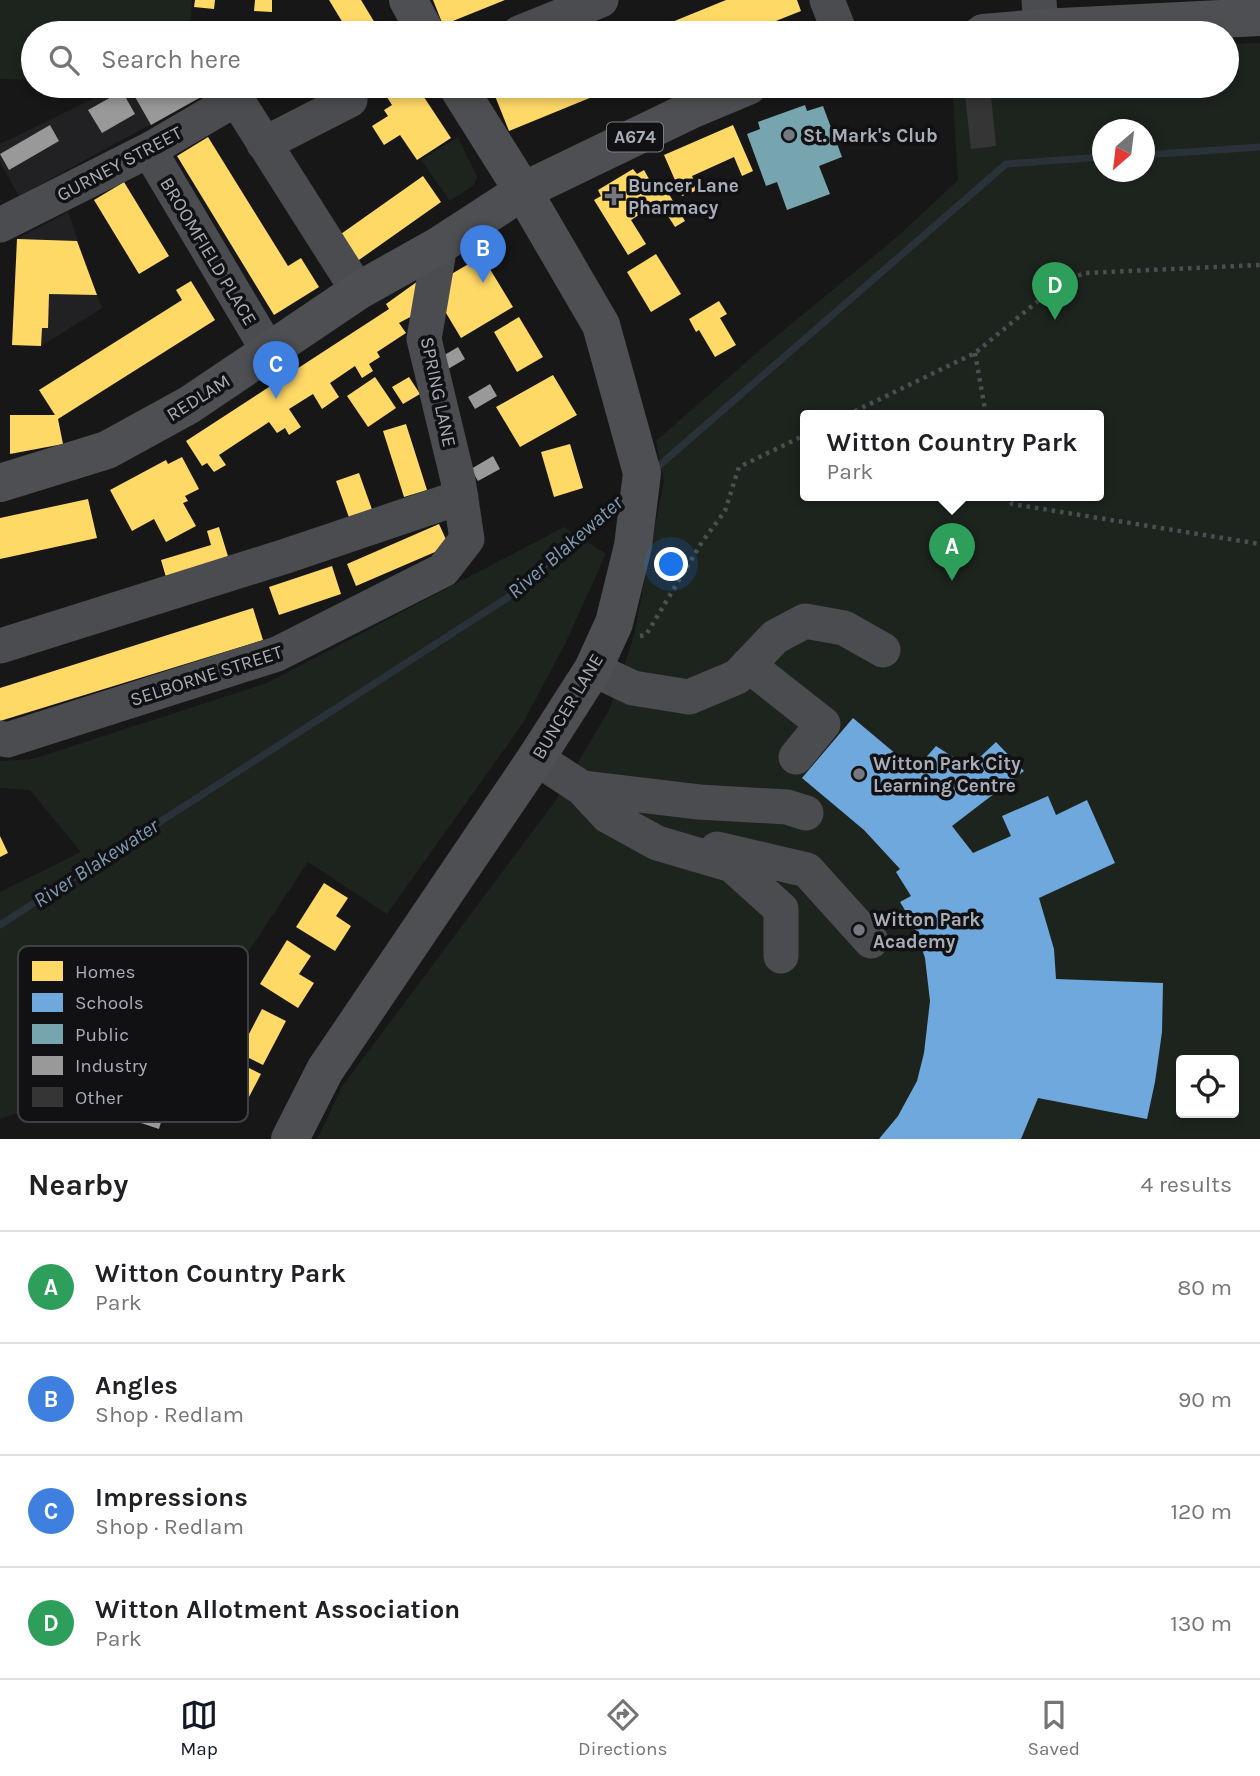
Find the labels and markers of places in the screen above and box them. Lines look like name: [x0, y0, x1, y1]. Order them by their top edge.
place label: St. Mark's Club: [803, 125, 938, 147]
marker: St. Mark's Club: [781, 127, 797, 143]
place label: Buncer Lane Pharmacy: [628, 175, 739, 219]
marker: Buncer Lane Pharmacy: [606, 188, 622, 204]
pin: B: [460, 225, 506, 283]
pin: D: [1032, 262, 1078, 320]
pin: C: [253, 341, 299, 399]
pin: A: [929, 523, 975, 581]
place label: Witton Park City Learning Centre: [873, 753, 1021, 797]
marker: Witton Park City Learning Centre: [851, 766, 867, 782]
place label: Witton Park Academy: [873, 909, 980, 953]
marker: Witton Park Academy: [851, 922, 867, 938]

